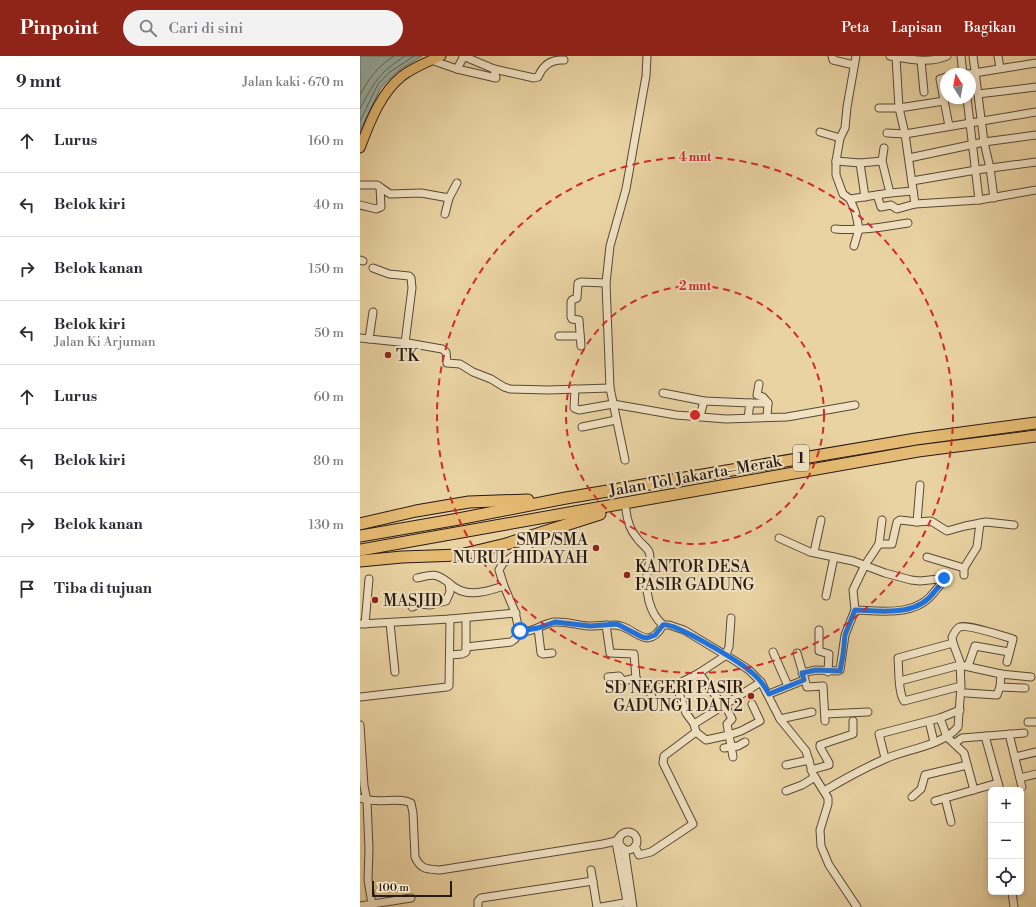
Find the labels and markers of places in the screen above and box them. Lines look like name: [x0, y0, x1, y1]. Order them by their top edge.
place label: TK: [396, 346, 420, 366]
marker: TK: [383, 350, 393, 360]
centre of rings: [688, 408, 702, 422]
place label: SMP/SMA NURUL HIDAYAH: [453, 530, 589, 568]
marker: SMP/SMA NURUL HIDAYAH: [591, 543, 601, 553]
place label: KANTOR DESA PASIR GADUNG: [635, 557, 755, 595]
marker: KANTOR DESA PASIR GADUNG: [622, 570, 632, 580]
place label: MASJID: [383, 591, 443, 611]
marker: MASJID: [370, 595, 380, 605]
place label: SD NEGERI PASIR GADUNG 1 DAN 2: [605, 678, 744, 716]
marker: SD NEGERI PASIR GADUNG 1 DAN 2: [746, 691, 756, 701]

